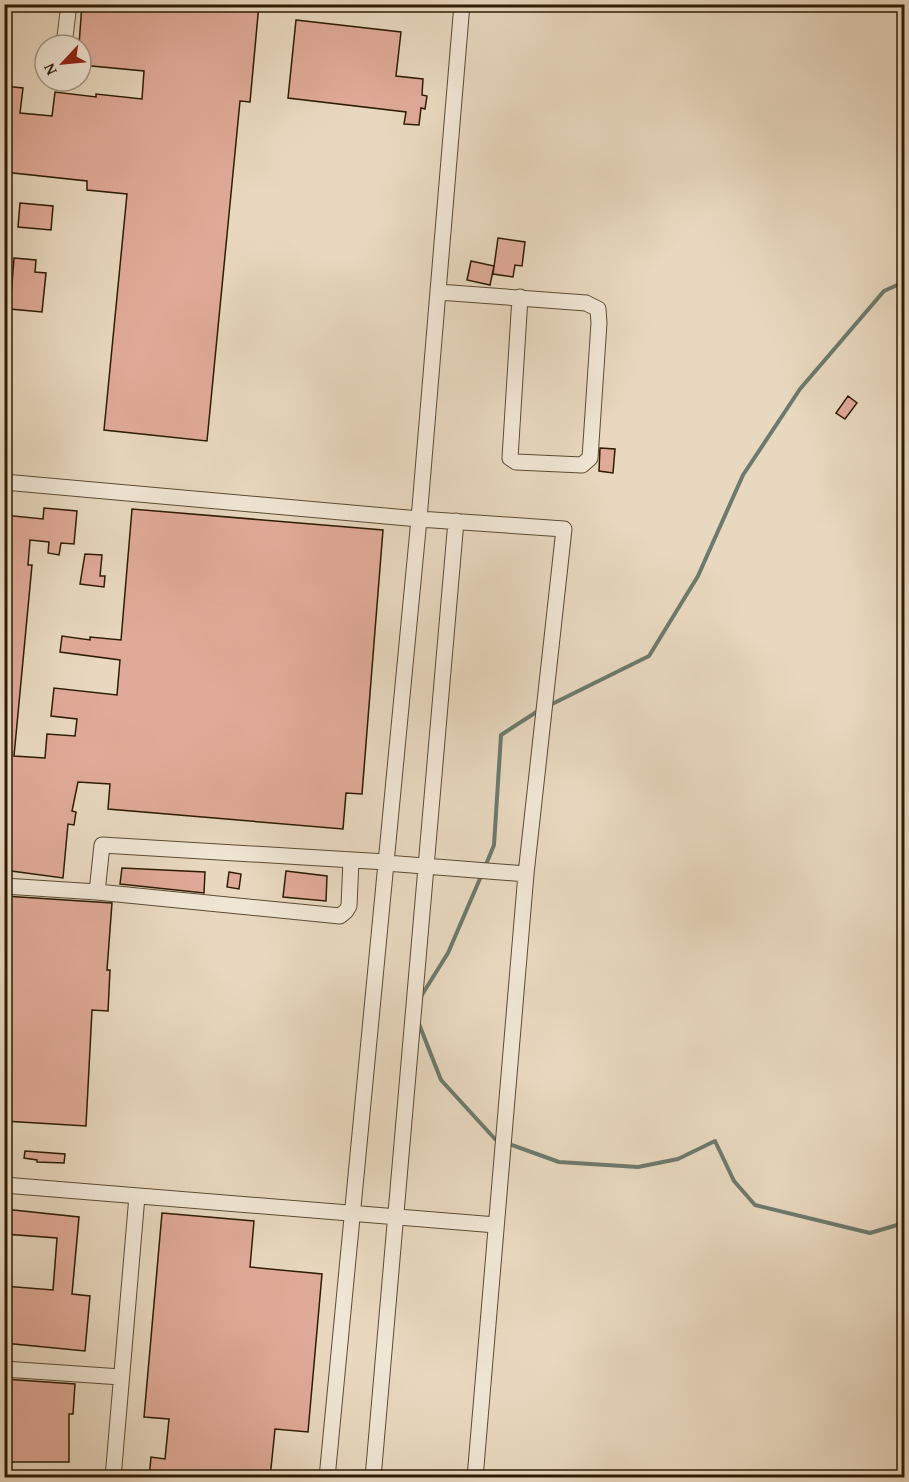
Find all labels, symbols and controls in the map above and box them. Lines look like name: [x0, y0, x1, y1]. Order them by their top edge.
north arrow: [33, 33, 93, 93]
text: N: [36, 59, 63, 80]

